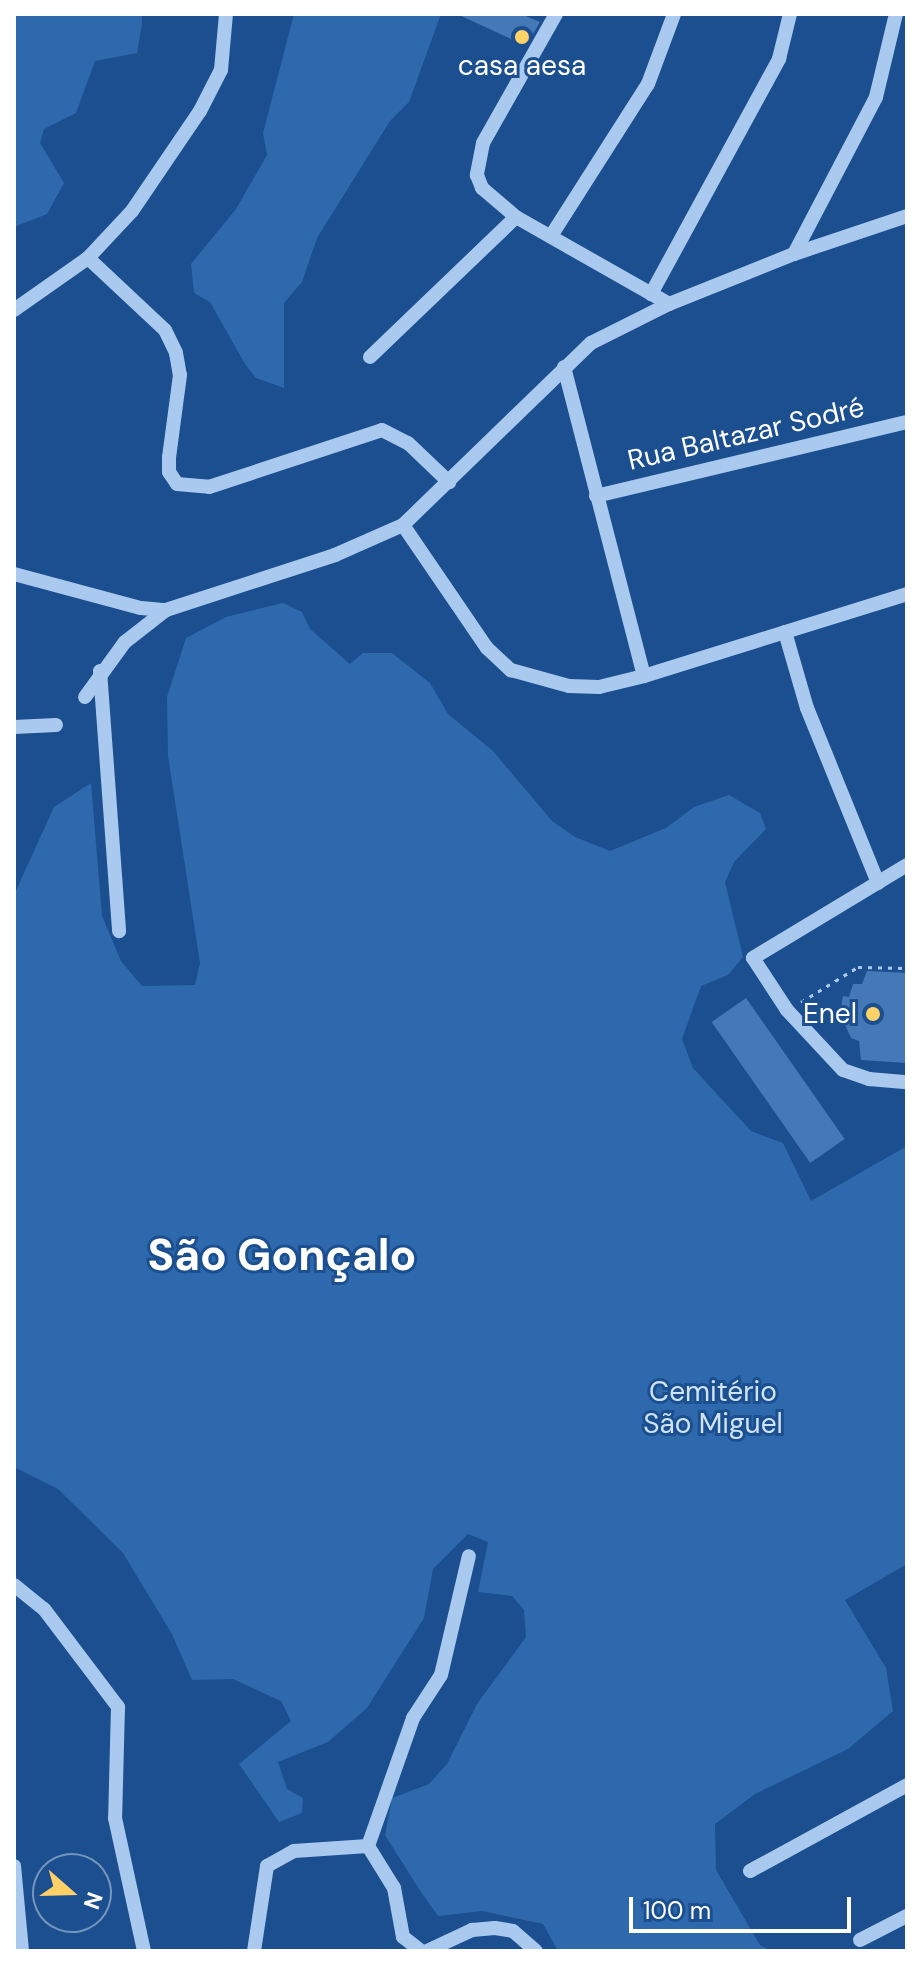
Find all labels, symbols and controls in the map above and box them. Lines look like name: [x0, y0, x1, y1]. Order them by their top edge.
marker: casa aesa: [513, 28, 531, 46]
place label: casa aesa: [458, 49, 586, 83]
street label: Rua Baltazar Sodré: [624, 390, 868, 478]
place label: Enel: [803, 997, 857, 1031]
marker: Enel: [864, 1005, 882, 1023]
district label: São Gonçalo: [148, 1229, 416, 1281]
park label: Cemitério São Miguel: [643, 1375, 783, 1441]
north arrow: [32, 1853, 112, 1933]
scale bar: [633, 1881, 855, 1931]
text: N: [77, 1888, 110, 1913]
text: 100 m: [643, 1895, 711, 1926]

